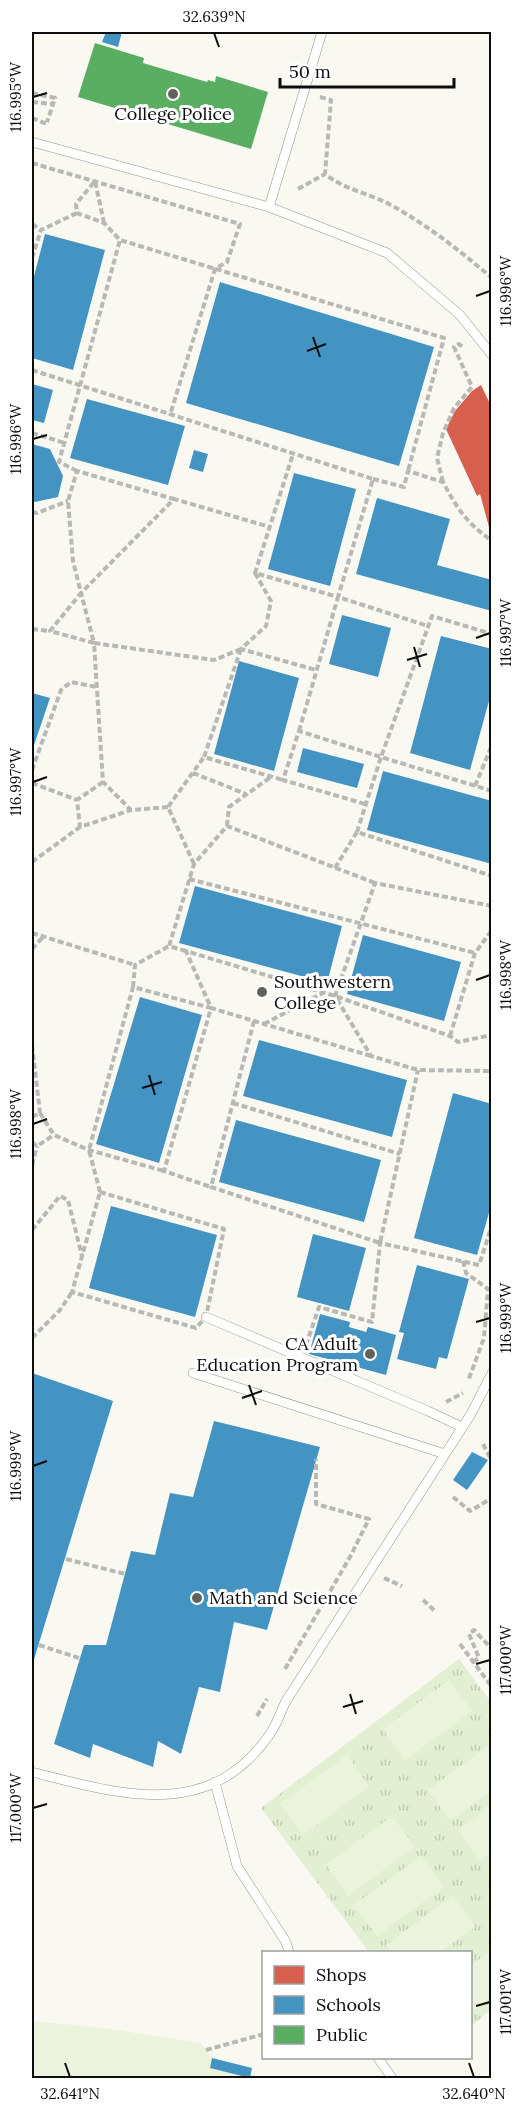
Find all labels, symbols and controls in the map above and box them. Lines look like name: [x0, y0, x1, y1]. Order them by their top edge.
text: 32.639°N: [182, 7, 246, 26]
scale bar: [280, 51, 454, 89]
text: 50 m: [289, 60, 331, 83]
text: 116.995°W: [6, 61, 25, 132]
marker: College Police: [166, 87, 180, 101]
place label: College Police: [114, 102, 232, 125]
text: 116.996°W: [496, 255, 515, 326]
text: 116.996°W: [6, 403, 25, 474]
text: 116.997°W: [496, 598, 515, 667]
text: 116.997°W: [6, 747, 25, 816]
text: 116.998°W: [496, 939, 515, 1010]
place label: Southwestern College: [274, 970, 391, 1014]
marker: Southwestern College: [255, 985, 269, 999]
text: 116.998°W: [6, 1088, 25, 1159]
text: 116.999°W: [496, 1282, 515, 1353]
place label: CA Adult Education Program: [196, 1332, 358, 1376]
marker: CA Adult Education Program: [363, 1347, 377, 1361]
text: 116.999°W: [6, 1430, 25, 1501]
place label: Math and Science: [209, 1586, 358, 1609]
marker: Math and Science: [190, 1591, 204, 1605]
text: 117.000°W: [496, 1624, 515, 1695]
text: 117.000°W: [6, 1772, 25, 1843]
legend: [262, 1951, 472, 2059]
text: Shops: [316, 1963, 367, 1986]
text: 117.001°W: [496, 1968, 515, 2035]
text: Schools: [316, 1993, 381, 2016]
text: Public: [316, 2023, 368, 2046]
text: 32.641°N: [40, 2084, 100, 2103]
text: 32.640°N: [442, 2084, 506, 2103]

